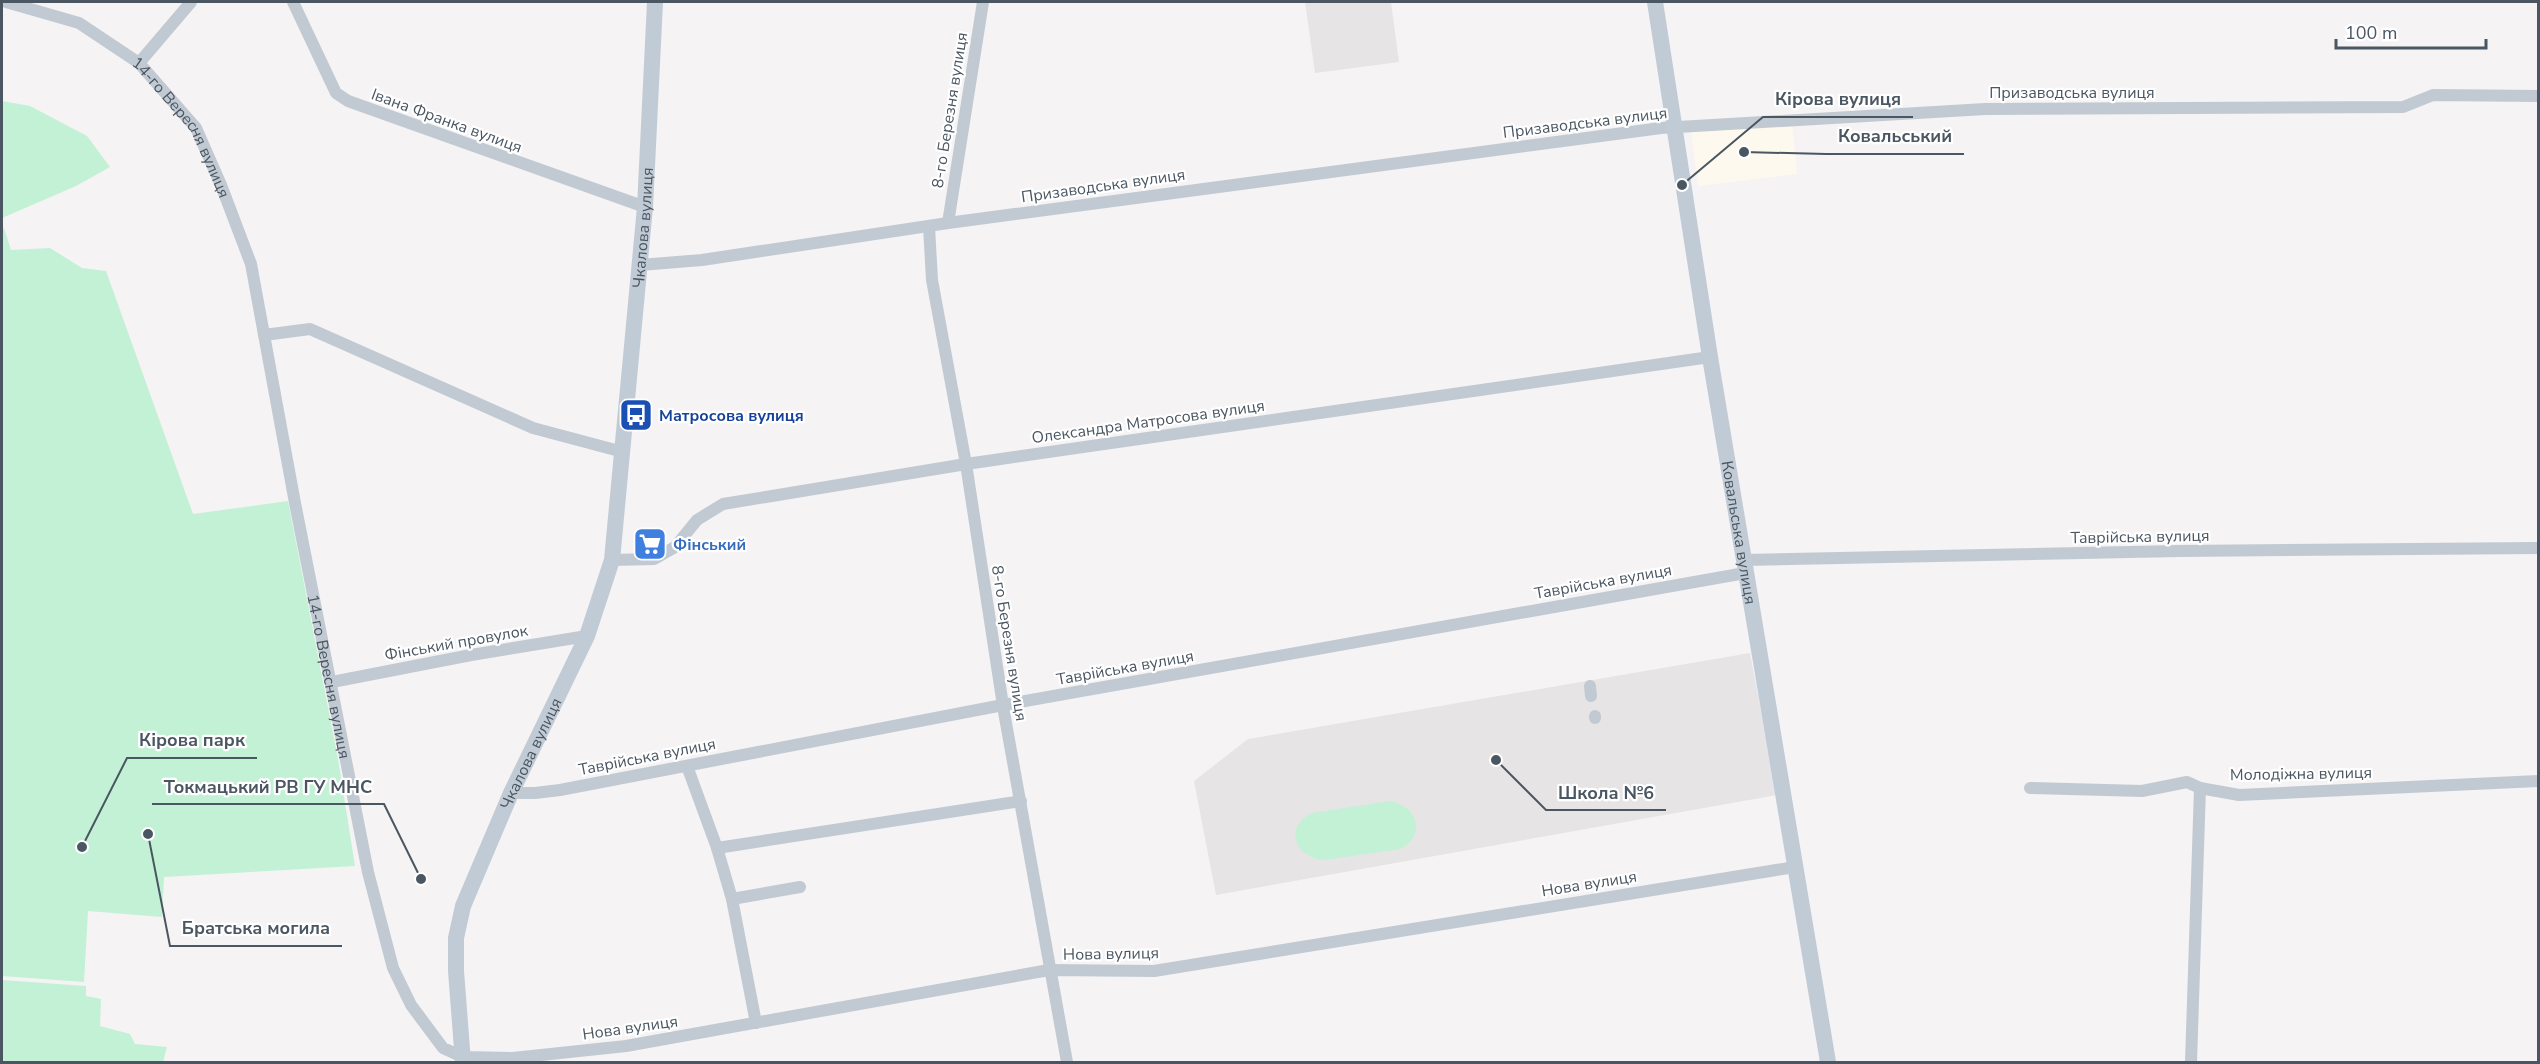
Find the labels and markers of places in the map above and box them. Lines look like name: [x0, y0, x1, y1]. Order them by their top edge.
callout: Кірова вулиця: [1763, 81, 1913, 117]
callout: Ковальський: [1826, 118, 1964, 154]
bus stop icon: Матросова вулиця: [618, 397, 654, 433]
place label: Матросова вулиця: [659, 405, 804, 427]
supermarket icon: Фінський: [632, 526, 668, 562]
place label: Фінський: [673, 534, 746, 556]
callout: Кірова парк: [127, 722, 257, 758]
callout: Токмацький РВ ГУ МНС: [152, 768, 384, 804]
callout: Школа №6: [1546, 774, 1666, 810]
callout: Братська могила: [170, 910, 342, 946]

